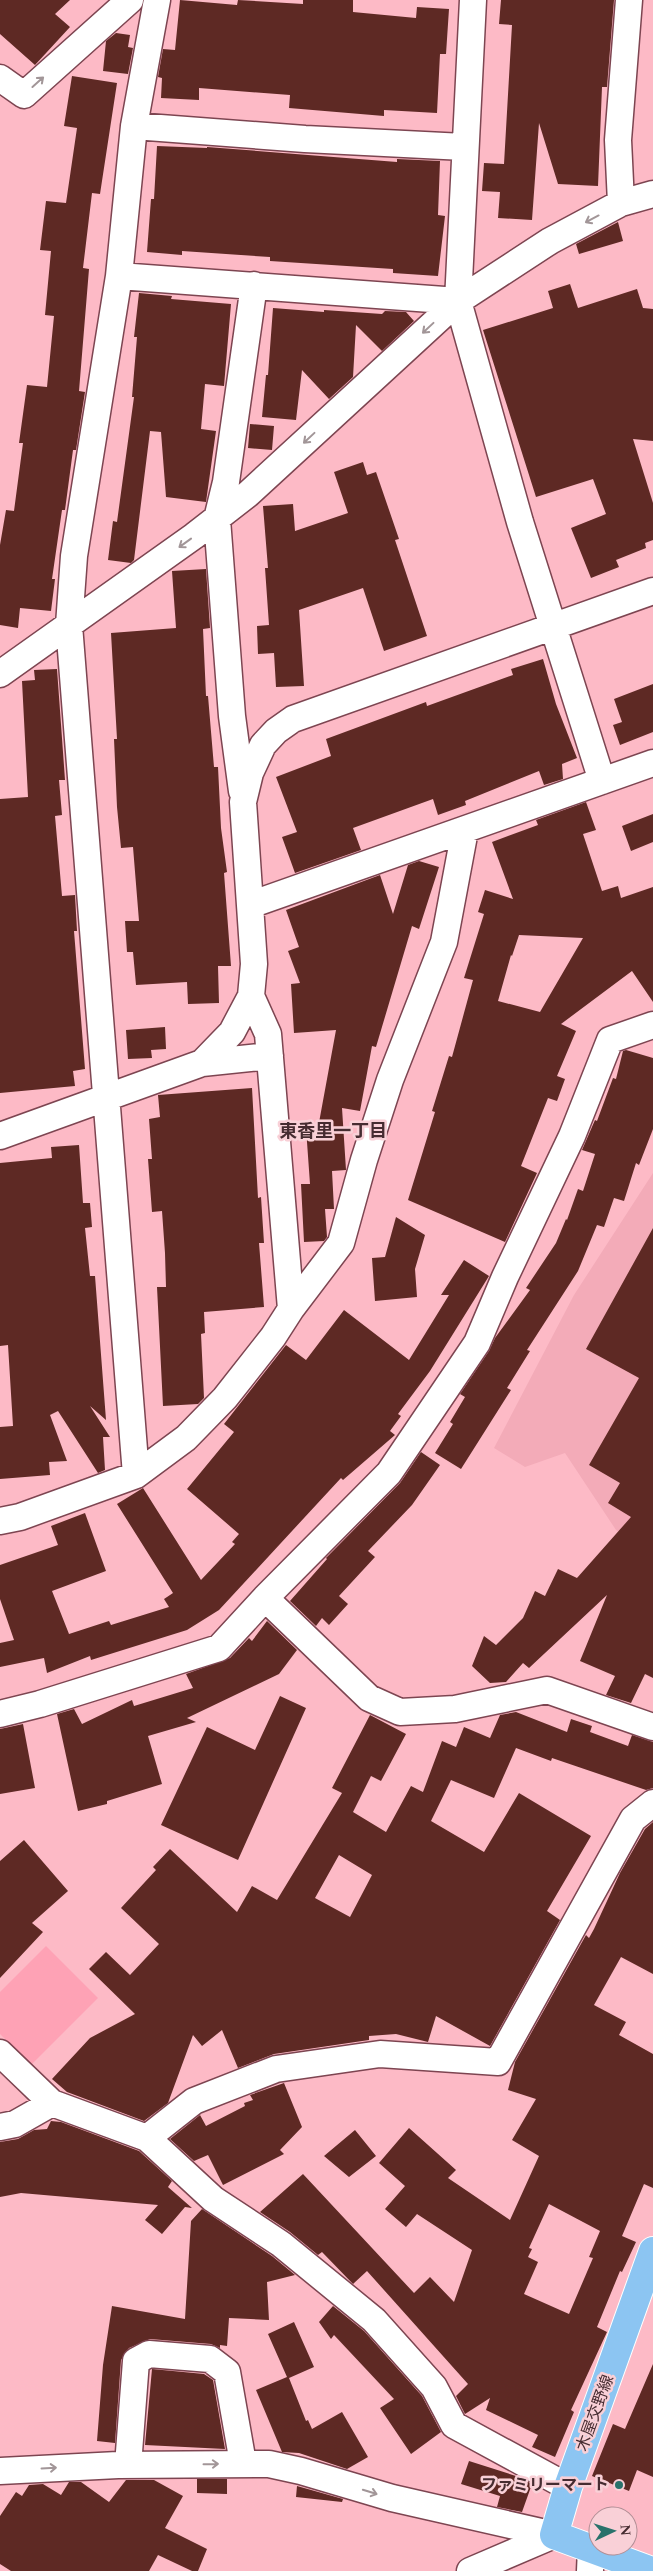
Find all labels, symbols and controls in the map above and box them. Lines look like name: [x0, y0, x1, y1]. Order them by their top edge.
one-way arrow: [32, 77, 45, 88]
one-way arrow: [585, 215, 600, 224]
one-way arrow: [422, 322, 435, 334]
one-way arrow: [302, 432, 315, 444]
one-way arrow: [179, 537, 192, 548]
district label: 東香里一丁目: [279, 1118, 387, 1145]
street label: 木屋交野線: [570, 2371, 620, 2455]
one-way arrow: [203, 2459, 219, 2468]
one-way arrow: [40, 2463, 56, 2472]
place label: ファミリーマート: [481, 2473, 609, 2497]
marker: ファミリーマート: [613, 2479, 625, 2491]
one-way arrow: [361, 2487, 377, 2497]
north arrow: [588, 2506, 638, 2556]
text: N: [615, 2524, 636, 2537]

